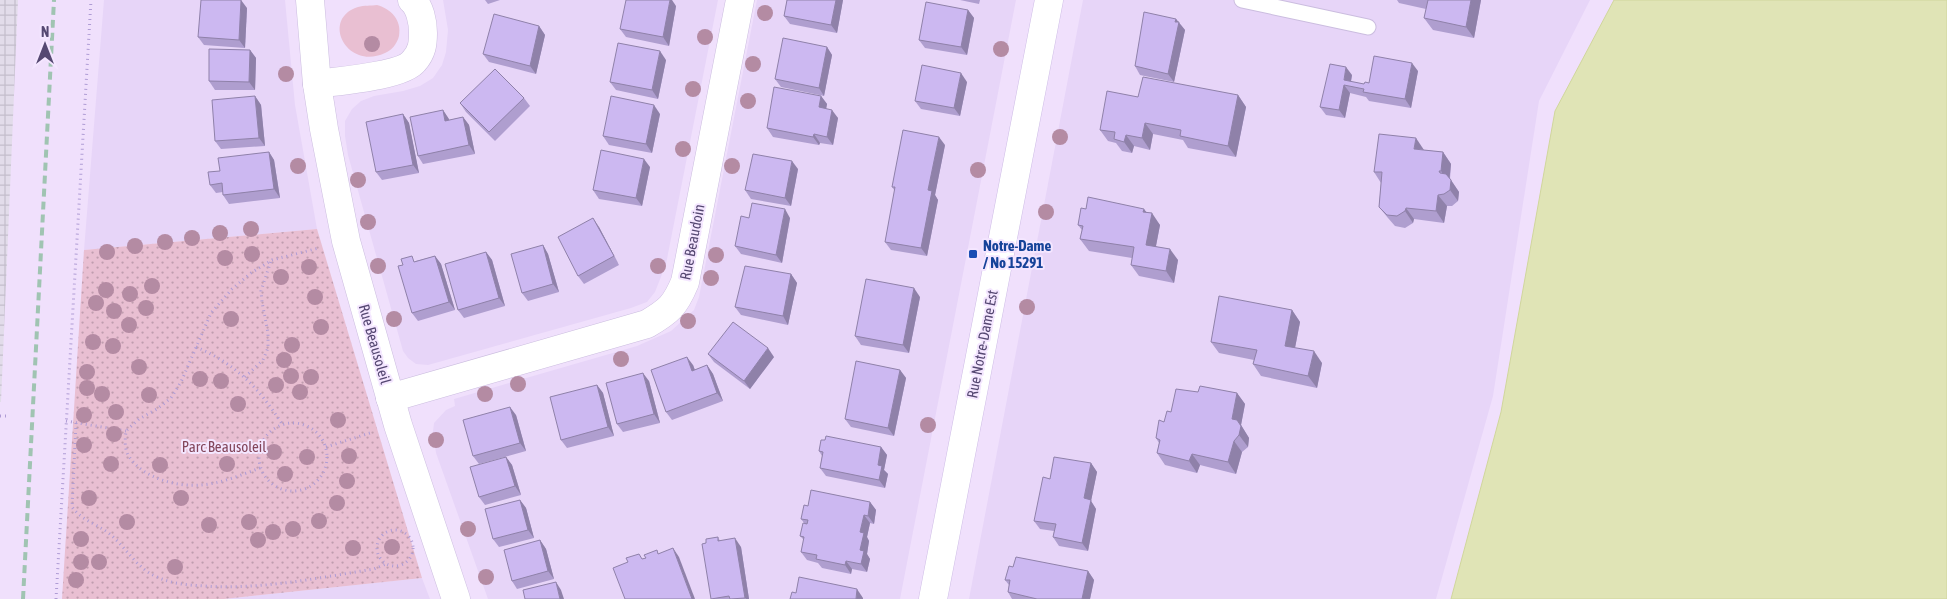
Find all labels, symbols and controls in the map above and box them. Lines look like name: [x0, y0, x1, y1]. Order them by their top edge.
north arrow: [20, 20, 70, 70]
text: N: [41, 24, 49, 40]
street label: Rue Beaudoin: [676, 203, 708, 281]
place label: Notre-Dame / No 15291: [983, 237, 1051, 271]
marker: Notre-Dame / No 15291: [967, 248, 979, 260]
street label: Rue Notre-Dame Est: [963, 288, 1001, 400]
street label: Rue Beausoleil: [356, 302, 395, 386]
park label: Parc Beausoleil: [182, 438, 266, 455]

